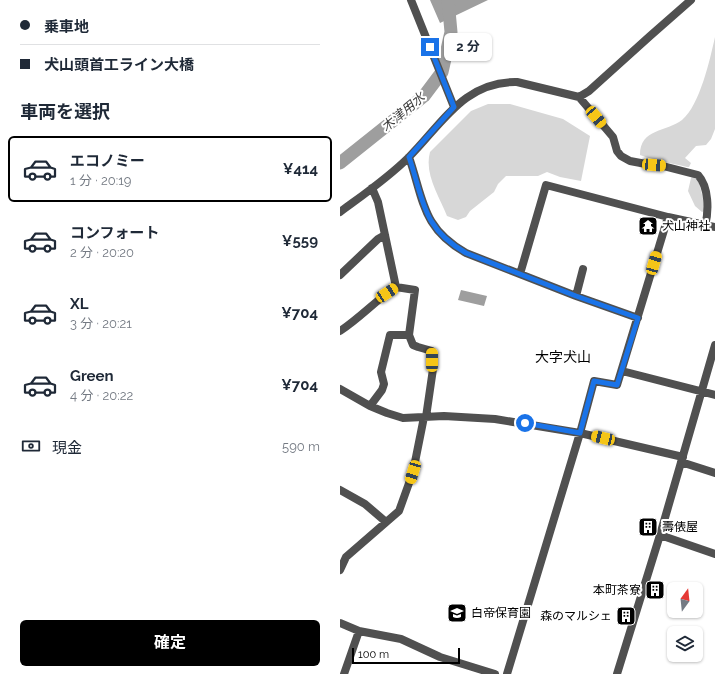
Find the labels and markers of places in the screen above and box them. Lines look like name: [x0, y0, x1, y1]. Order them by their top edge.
temple icon: 犬山神社: [637, 215, 659, 237]
place label: 犬山神社: [662, 219, 710, 233]
building icon: 壽俵屋: [637, 516, 659, 538]
place label: 壽俵屋: [662, 520, 698, 534]
building icon: 本町茶寮: [644, 579, 666, 601]
place label: 本町茶寮: [593, 583, 641, 597]
school or university icon: 白帝保育園: [446, 602, 468, 624]
building icon: 森のマルシェ: [615, 605, 637, 627]
place label: 白帝保育園: [471, 606, 531, 620]
place label: 森のマルシェ: [540, 609, 612, 623]

